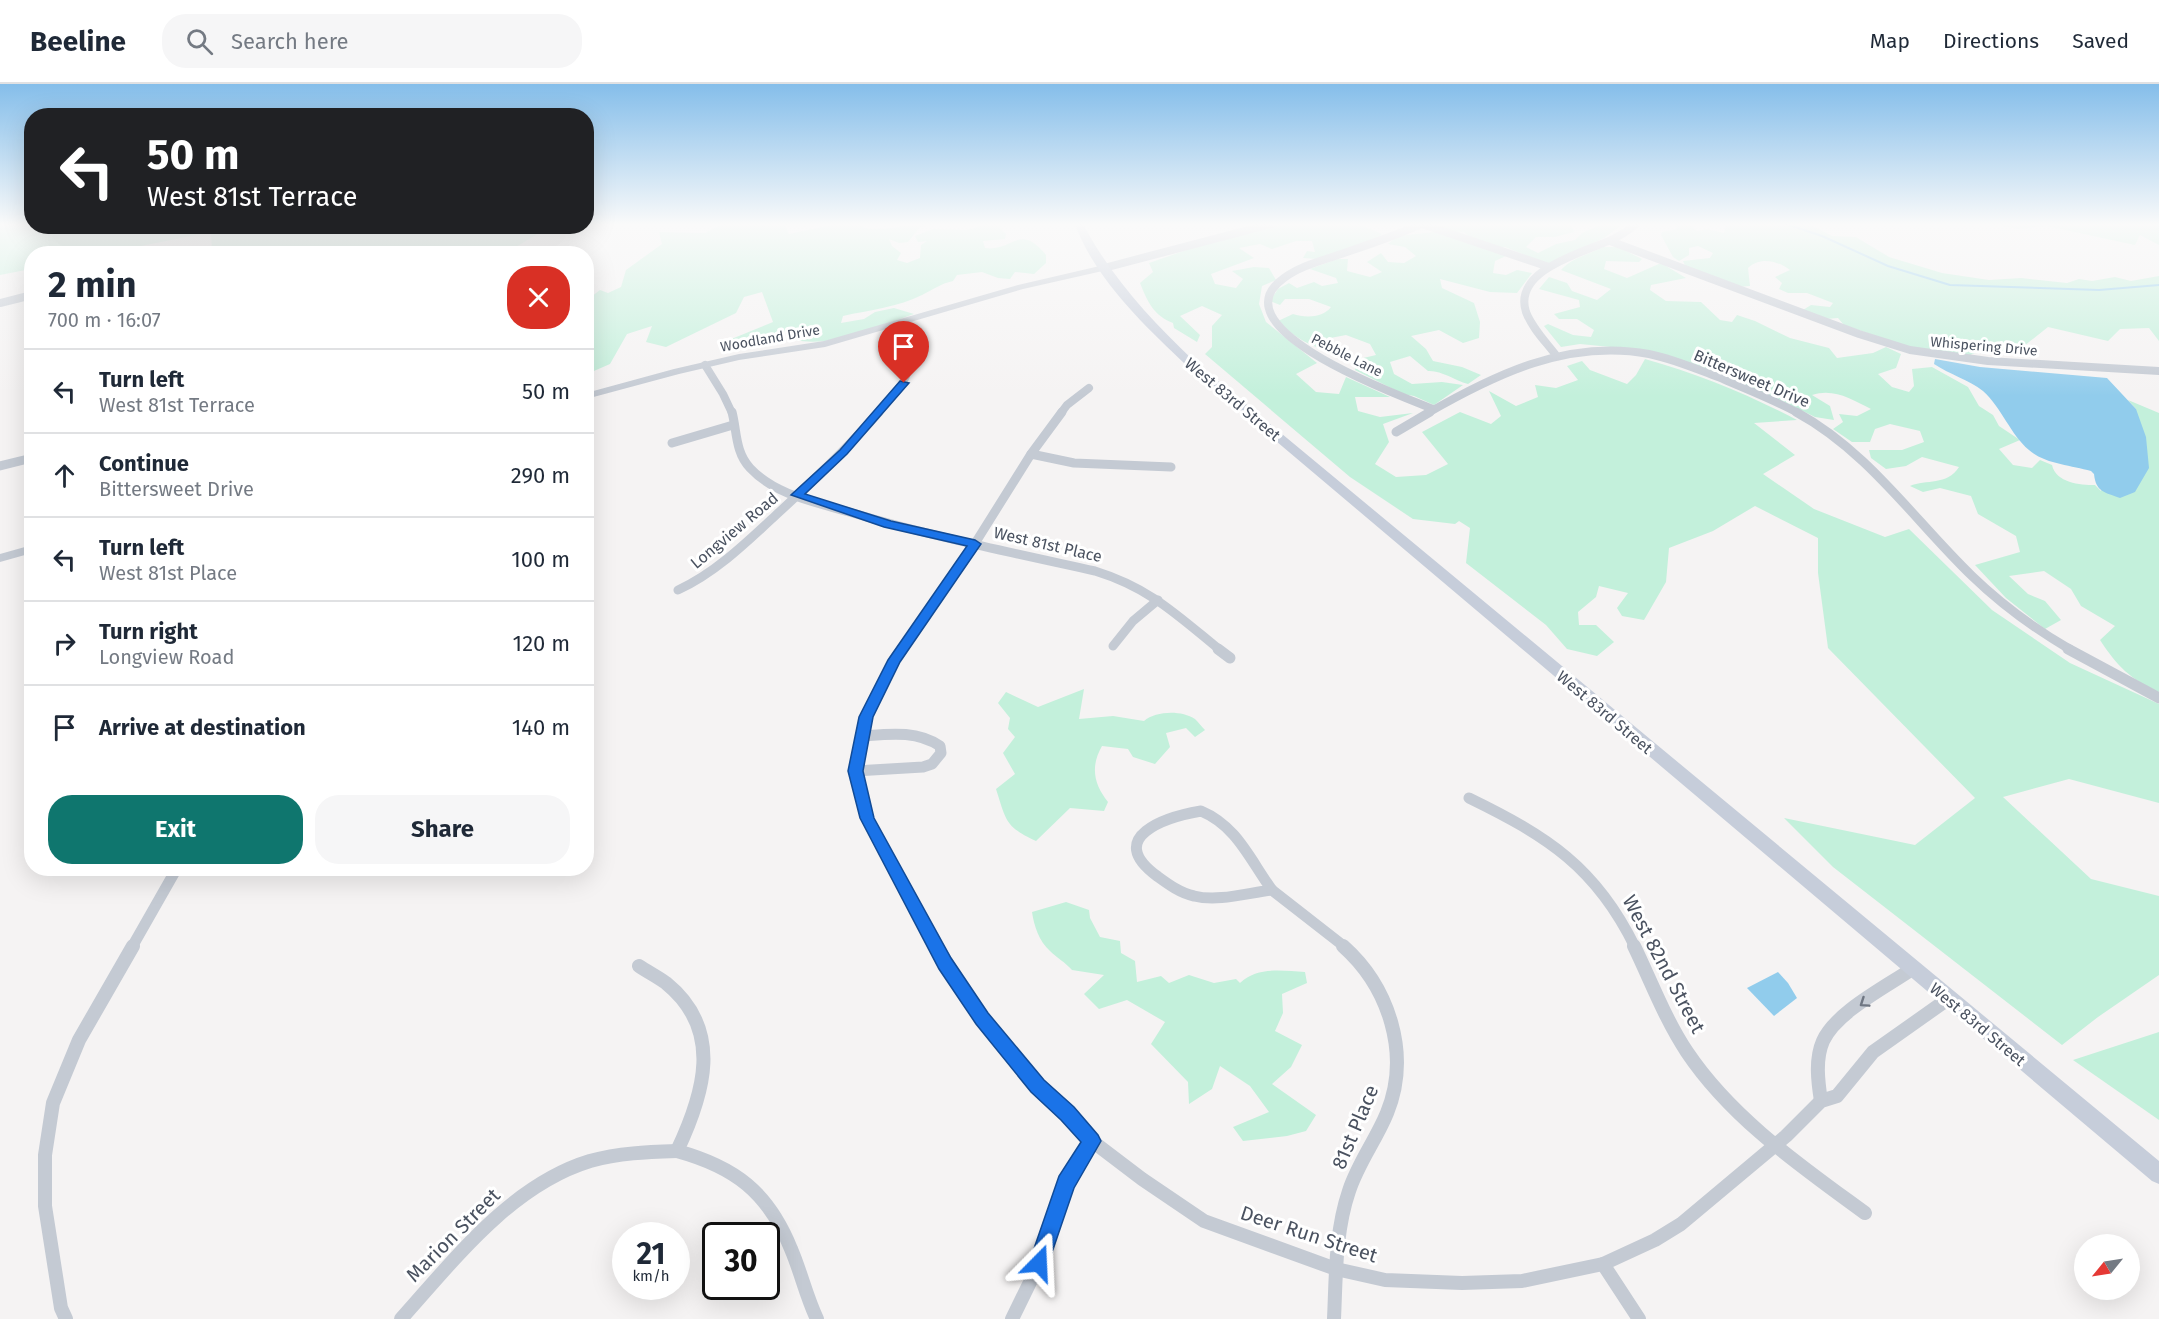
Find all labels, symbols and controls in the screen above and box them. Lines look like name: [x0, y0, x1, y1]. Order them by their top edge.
search box: [162, 14, 582, 68]
text: Beeline: [30, 25, 126, 58]
icon: search: [183, 25, 216, 58]
text: Search here: [231, 28, 349, 55]
text: Map: [1870, 28, 1910, 54]
text: Directions: [1943, 28, 2039, 54]
text: Saved: [2072, 28, 2129, 54]
text: 50 m: [147, 130, 240, 180]
icon: left: [48, 132, 126, 210]
text: West 81st Terrace: [147, 181, 357, 213]
text: 2 min: [48, 263, 137, 307]
button: close: [507, 266, 570, 329]
text: 700 m · 16:07: [48, 308, 161, 332]
street label: Woodland Drive: [719, 321, 821, 356]
pin: [878, 321, 929, 383]
icon: arrive: [887, 330, 920, 363]
street label: Pebble Lane: [1308, 330, 1385, 381]
street label: Whispering Drive: [1930, 333, 2038, 360]
street label: Bittersweet Drive: [1691, 345, 1813, 411]
street label: West 83rd Street: [1181, 354, 1285, 445]
text: Turn left: [99, 366, 184, 393]
icon: left: [48, 375, 81, 408]
text: 50 m: [522, 378, 570, 405]
text: West 81st Terrace: [99, 393, 255, 417]
text: Continue: [99, 450, 189, 477]
icon: ahead: [48, 459, 81, 492]
text: 290 m: [511, 462, 570, 489]
text: Bittersweet Drive: [99, 477, 254, 501]
street label: Longview Road: [687, 488, 782, 572]
street label: West 81st Place: [992, 523, 1104, 566]
text: Turn left: [99, 534, 184, 561]
icon: left: [48, 543, 81, 576]
text: 100 m: [511, 546, 570, 573]
text: West 81st Place: [99, 561, 237, 585]
text: Turn right: [99, 618, 198, 645]
icon: right: [48, 627, 81, 660]
text: 120 m: [513, 630, 570, 657]
text: Longview Road: [99, 645, 234, 669]
street label: West 83rd Street: [1553, 667, 1657, 758]
icon: arrive: [48, 711, 81, 744]
text: Arrive at destination: [99, 714, 306, 741]
text: 140 m: [512, 714, 570, 741]
button: Exit: [48, 795, 303, 864]
button: Share: [315, 795, 570, 864]
street label: West 82nd Street: [1617, 891, 1711, 1038]
street label: West 83rd Street: [1926, 979, 2030, 1070]
one-way arrow: [1860, 996, 1871, 1007]
street label: 81st Place: [1327, 1081, 1383, 1173]
street label: Marion Street: [401, 1183, 505, 1287]
street label: Deer Run Street: [1237, 1201, 1381, 1268]
speed limit sign: 30: [702, 1222, 780, 1300]
position arrow: [1007, 1231, 1071, 1295]
north arrow: [2074, 1234, 2140, 1300]
map controls: [2074, 1234, 2140, 1300]
text: 21: [637, 1236, 665, 1272]
text: km/h: [632, 1267, 670, 1285]

